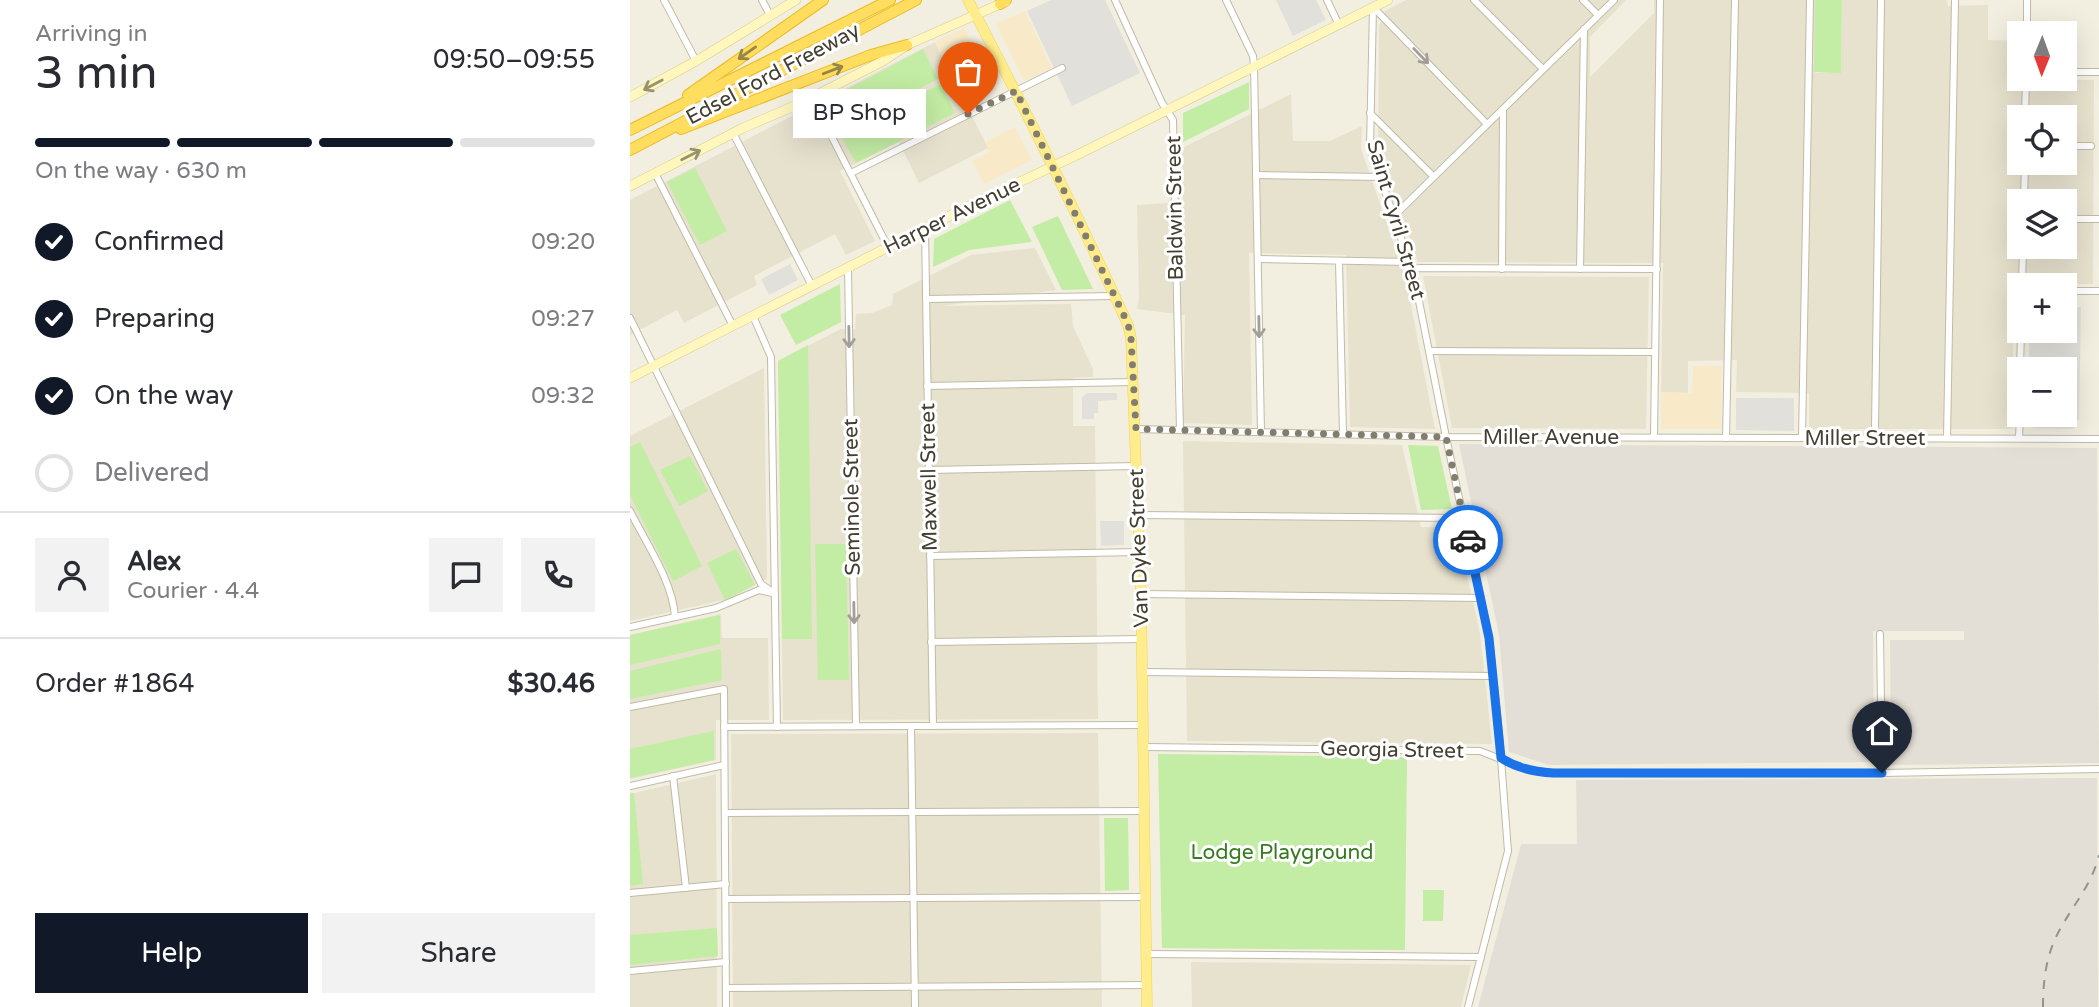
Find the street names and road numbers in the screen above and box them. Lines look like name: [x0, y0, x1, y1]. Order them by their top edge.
street label: Edsel Ford Freeway: [682, 18, 864, 130]
street label: Baldwin Street: [1161, 135, 1189, 281]
street label: Saint Cyril Street: [1361, 137, 1431, 303]
street label: Harper Avenue: [879, 172, 1025, 260]
street label: Maxwell Street: [915, 403, 943, 551]
street label: Seminole Street: [838, 418, 866, 576]
street label: Miller Avenue: [1483, 425, 1619, 450]
street label: Miller Street: [1804, 426, 1926, 451]
street label: Van Dyke Street: [1124, 468, 1154, 628]
street label: Georgia Street: [1320, 736, 1464, 764]

